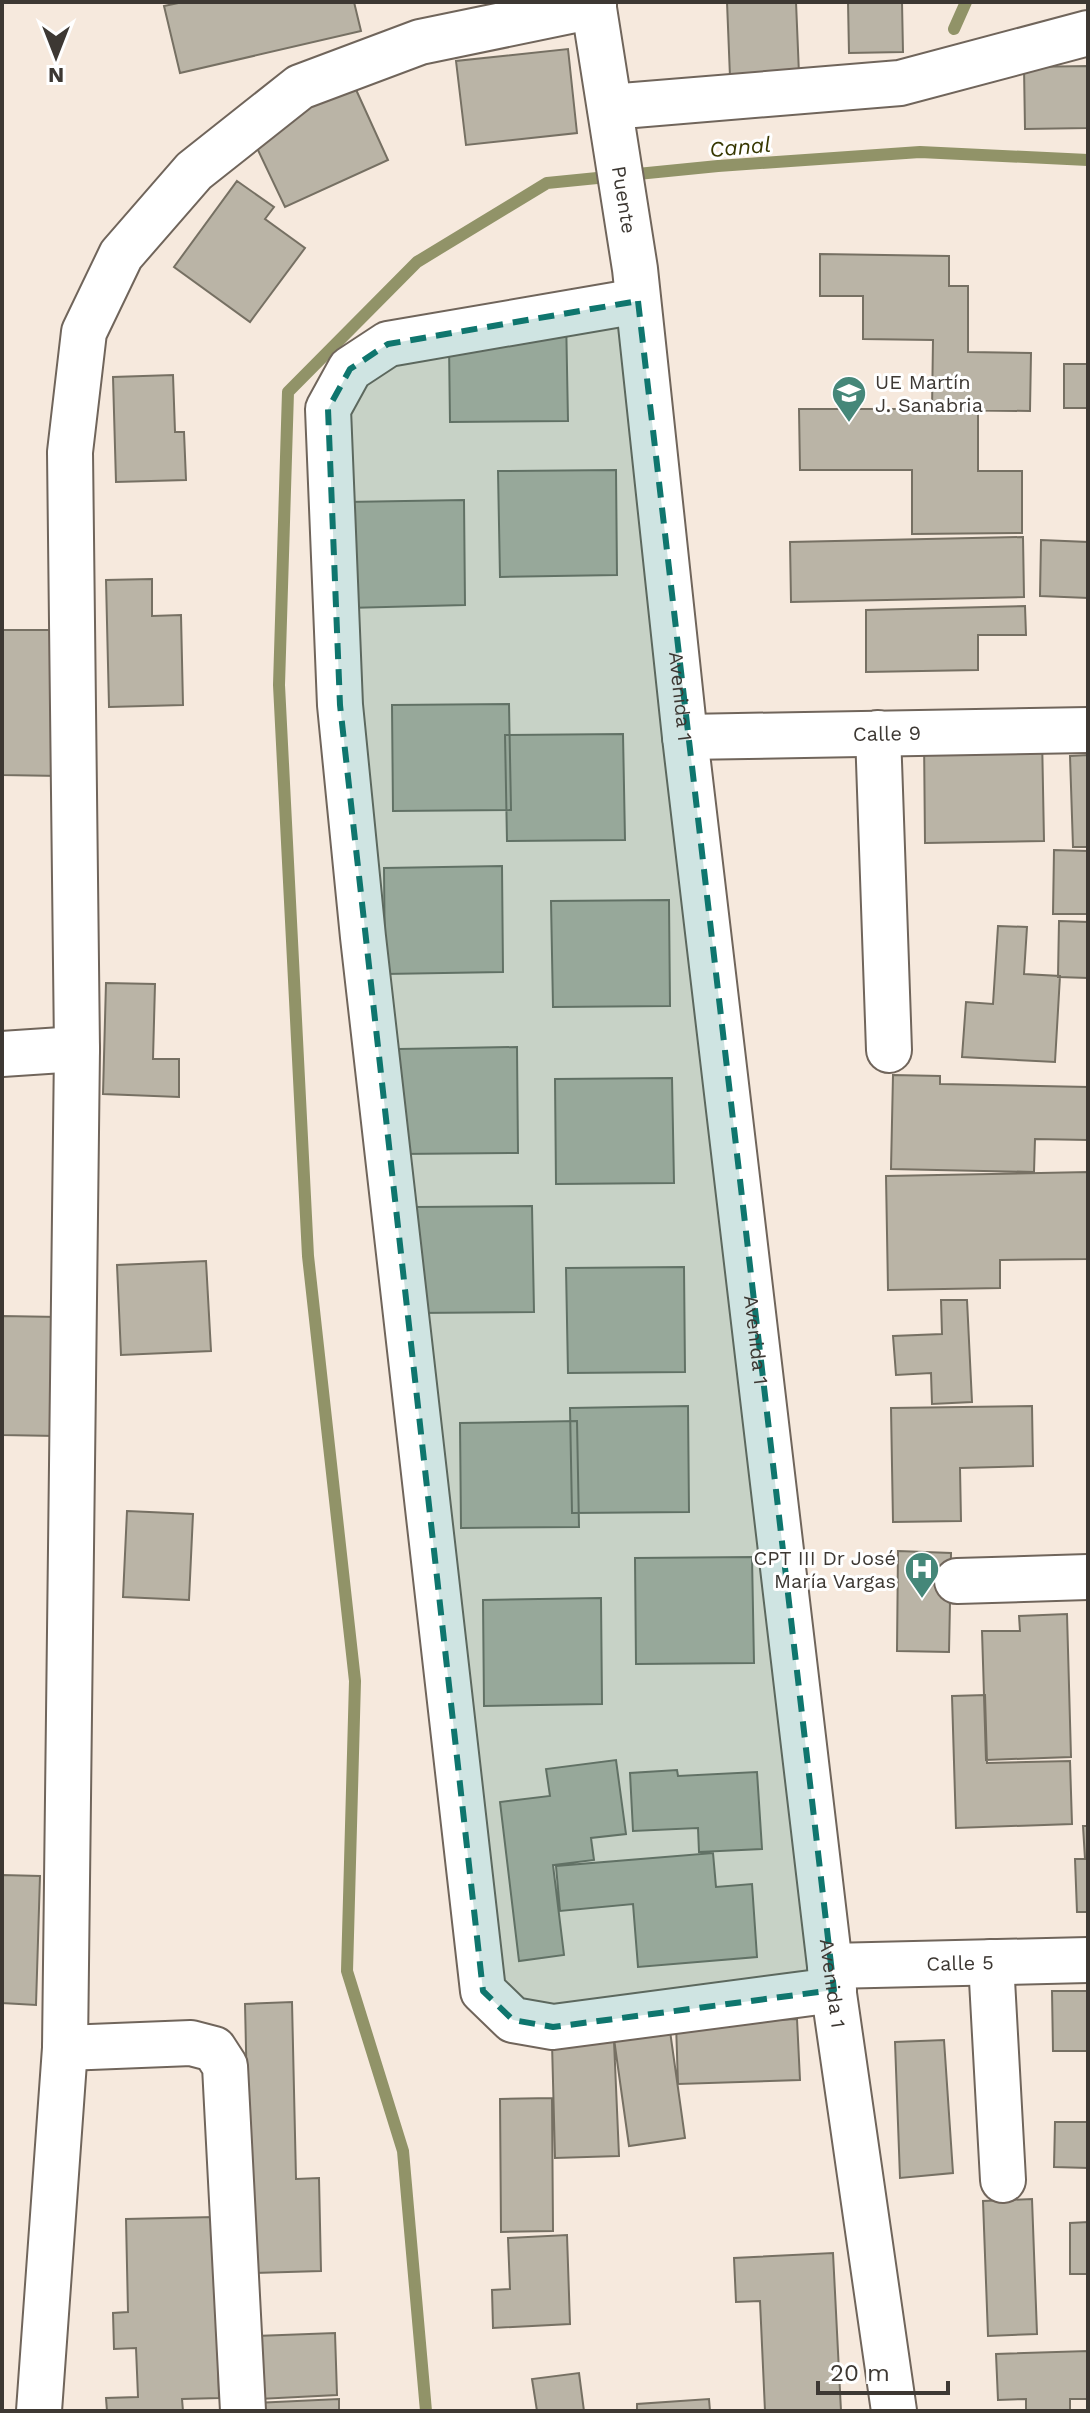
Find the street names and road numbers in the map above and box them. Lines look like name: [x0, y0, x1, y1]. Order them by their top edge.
street label: Puente: [607, 164, 641, 235]
street label: Avenida 1: [664, 650, 697, 742]
street label: Calle 9: [853, 721, 921, 746]
street label: Avenida 1: [739, 1294, 773, 1386]
street label: Avenida 1: [815, 1937, 851, 2030]
street label: Calle 5: [926, 1950, 994, 1976]

